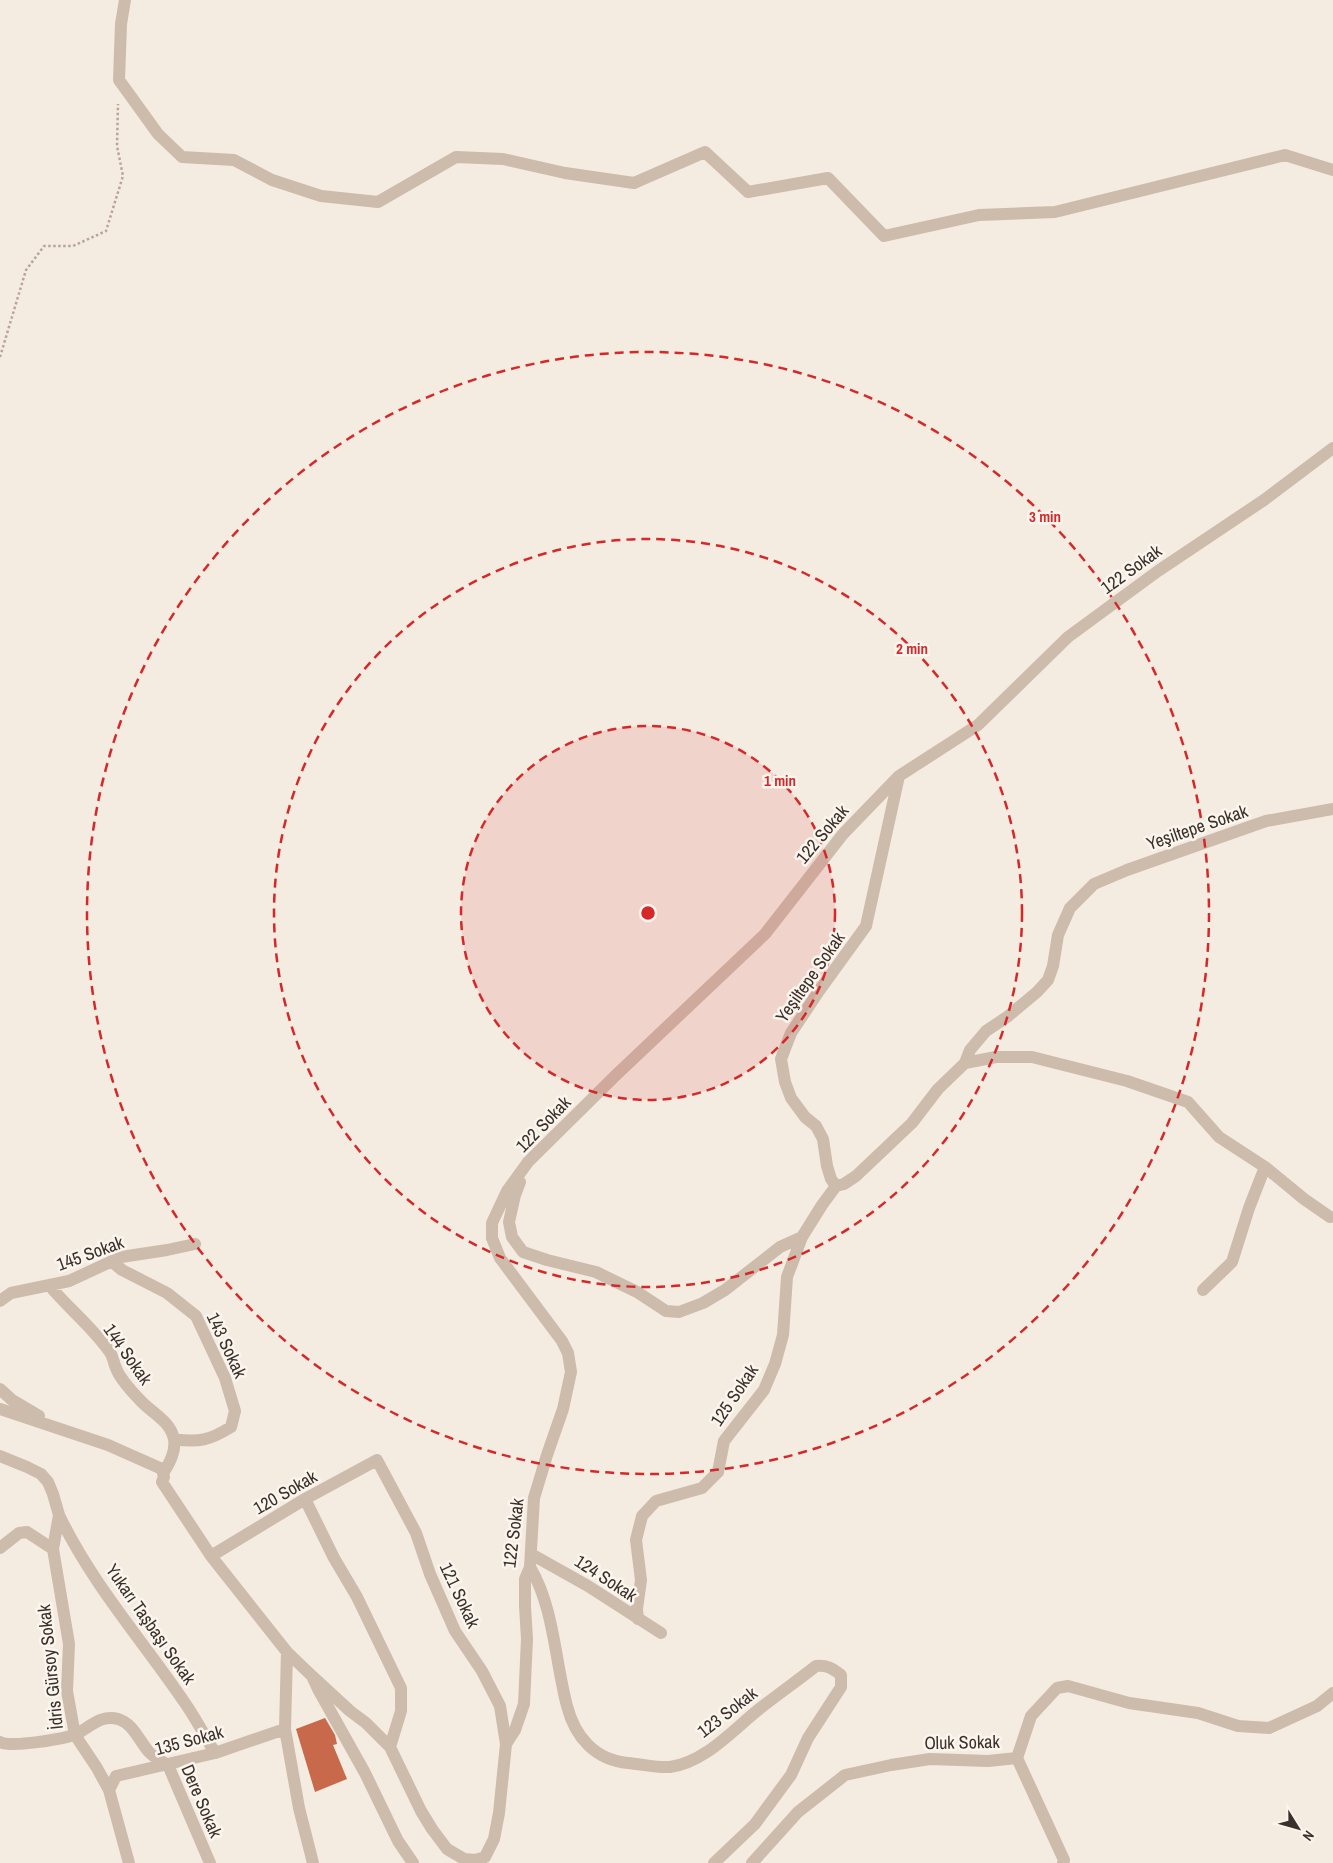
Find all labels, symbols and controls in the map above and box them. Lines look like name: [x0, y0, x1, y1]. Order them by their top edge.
text: 3 min: [1029, 506, 1061, 527]
street label: 122 Sokak: [1095, 538, 1167, 600]
text: 2 min: [896, 638, 928, 659]
text: 1 min: [764, 770, 796, 791]
street label: Yeşiltepe Sokak: [1143, 798, 1252, 856]
street label: 122 Sokak: [790, 799, 854, 869]
centre of rings: [639, 904, 657, 922]
street label: Yeşiltepe Sokak: [770, 926, 851, 1027]
street label: 122 Sokak: [510, 1090, 577, 1158]
street label: 145 Sokak: [53, 1229, 128, 1277]
street label: 143 Sokak: [201, 1308, 253, 1382]
street label: 144 Sokak: [98, 1318, 159, 1390]
street label: 125 Sokak: [704, 1359, 764, 1431]
street label: 120 Sokak: [249, 1463, 322, 1520]
street label: 122 Sokak: [496, 1496, 530, 1569]
street label: 124 Sokak: [570, 1549, 643, 1608]
street label: 121 Sokak: [434, 1558, 486, 1632]
street label: Yukarı Taşbaşı Sokak: [100, 1559, 202, 1690]
street label: İdris Gürsoy Sokak: [31, 1603, 69, 1731]
street label: 123 Sokak: [692, 1680, 763, 1743]
street label: 135 Sokak: [152, 1719, 227, 1761]
street label: Oluk Sokak: [924, 1729, 1001, 1755]
street label: Dere Sokak: [175, 1761, 229, 1842]
north arrow: [1273, 1803, 1323, 1853]
text: N: [1299, 1827, 1318, 1845]

